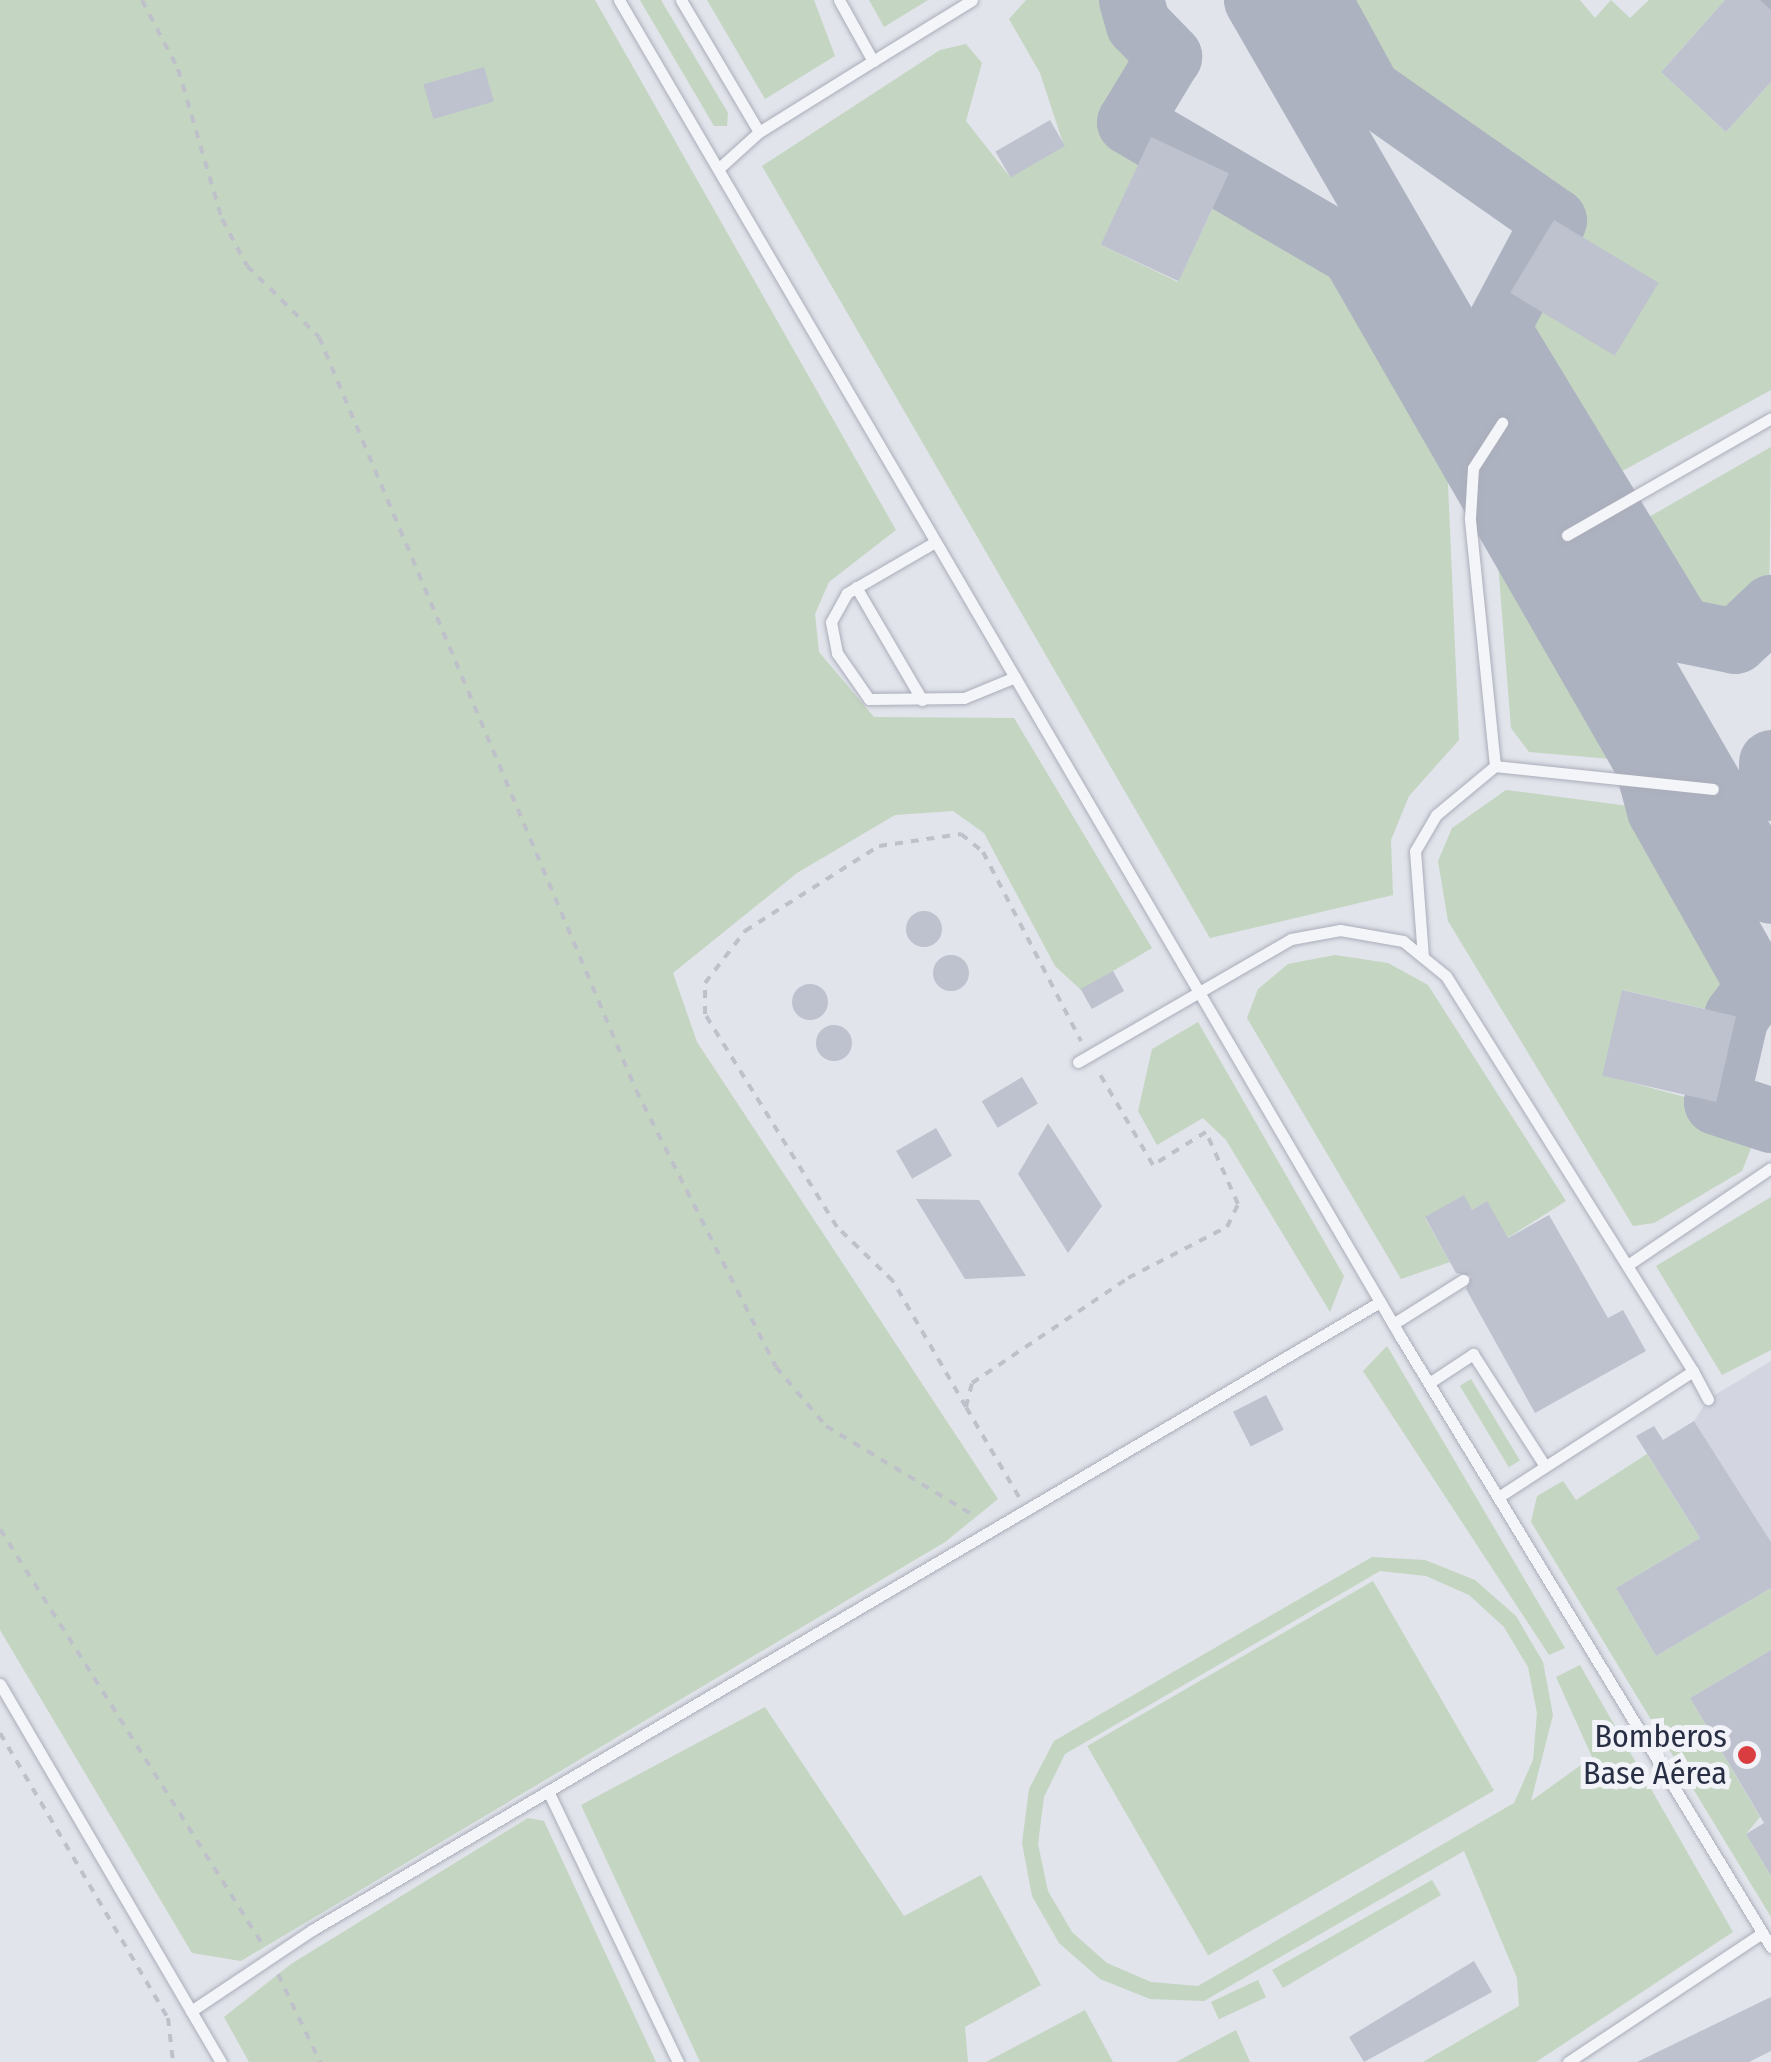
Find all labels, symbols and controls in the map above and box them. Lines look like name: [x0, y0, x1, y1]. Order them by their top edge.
place label: Bomberos Base Aérea: [1583, 1718, 1727, 1793]
marker: Bomberos Base Aérea: [1736, 1744, 1758, 1766]

